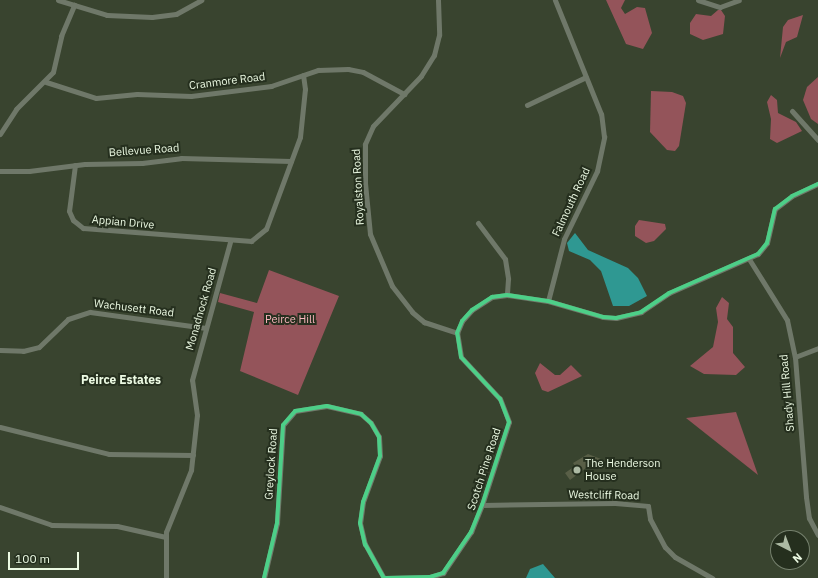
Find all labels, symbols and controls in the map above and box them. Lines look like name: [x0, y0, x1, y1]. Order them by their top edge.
street label: Cranmore Road: [188, 70, 266, 92]
street label: Bellevue Road: [108, 141, 180, 159]
street label: Royalston Road: [349, 148, 367, 226]
street label: Falmouth Road: [549, 165, 593, 239]
street label: Appian Drive: [91, 213, 155, 231]
street label: Monadnock Road: [183, 266, 219, 352]
street label: Wachusett Road: [93, 297, 175, 319]
park label: Peirce Hill: [265, 312, 315, 326]
street label: Shady Hill Road: [777, 354, 797, 432]
district label: Peirce Estates: [81, 373, 161, 387]
street label: Scotch Pine Road: [464, 426, 504, 512]
street label: Greylock Road: [262, 428, 280, 500]
place label: The Henderson House: [585, 457, 660, 483]
marker: The Henderson House: [572, 465, 582, 475]
street label: Westcliff Road: [568, 488, 640, 502]
north arrow: [770, 530, 810, 570]
scale bar: [10, 544, 81, 570]
text: N: [790, 550, 805, 566]
text: 100 m: [15, 551, 50, 566]

